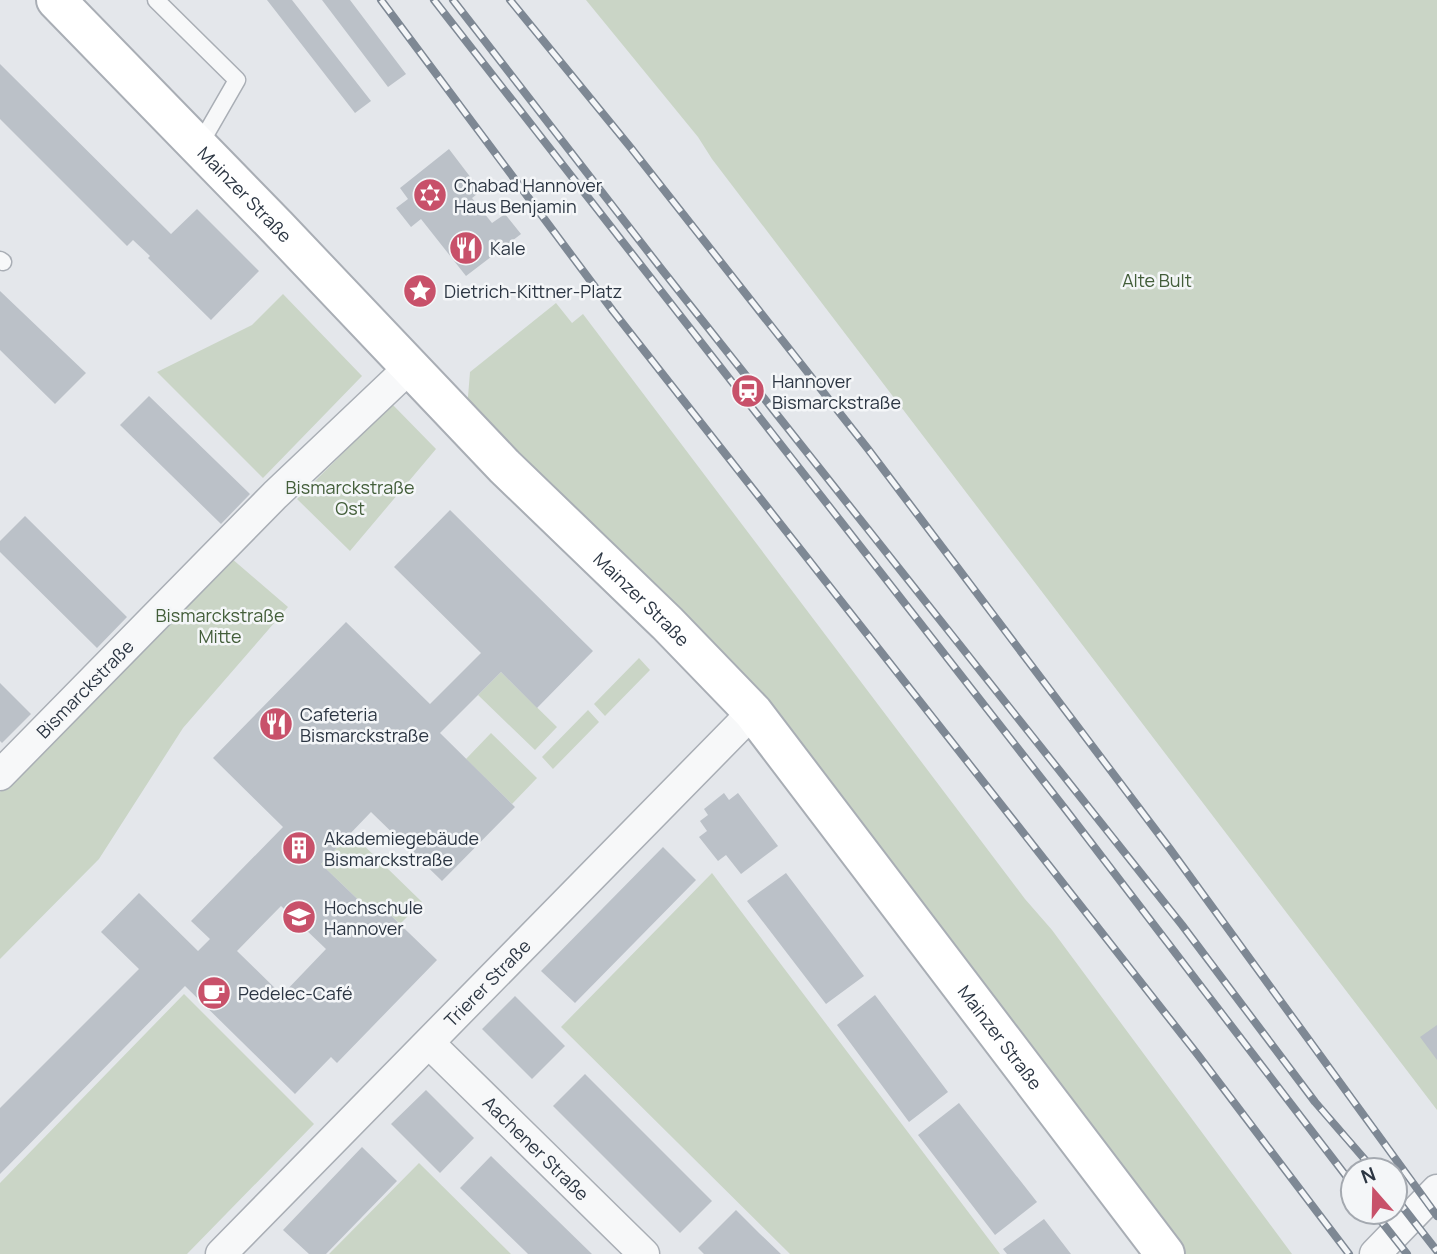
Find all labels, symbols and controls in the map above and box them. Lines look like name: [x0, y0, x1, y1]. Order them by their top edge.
street label: Mainzer Straße: [193, 141, 297, 247]
place label: Chabad Hannover Haus Benjamin: [454, 173, 603, 218]
synagogue icon: Chabad Hannover Haus Benjamin: [411, 176, 449, 214]
restaurant icon: Kale: [447, 229, 485, 267]
place label: Kale: [490, 236, 525, 260]
park label: Alte Bult: [1122, 268, 1192, 292]
place icon: Dietrich-Kittner-Platz: [401, 272, 439, 310]
place label: Dietrich-Kittner-Platz: [444, 279, 622, 303]
place label: Hannover Bismarckstraße: [772, 369, 901, 414]
station icon: Hannover Bismarckstraße: [729, 372, 767, 410]
park label: Bismarckstraße Ost: [285, 475, 415, 520]
street label: Mainzer Straße: [589, 547, 695, 651]
park label: Bismarckstraße Mitte: [155, 603, 285, 648]
street label: Bismarckstraße: [31, 634, 139, 743]
place label: Cafeteria Bismarckstraße: [300, 702, 429, 747]
restaurant icon: Cafeteria Bismarckstraße: [257, 705, 295, 743]
place label: Akademiegebäude Bismarckstraße: [324, 826, 479, 871]
building icon: Akademiegebäude Bismarckstraße: [280, 829, 318, 867]
place label: Hochschule Hannover: [324, 895, 423, 940]
school or university icon: Hochschule Hannover: [280, 898, 318, 936]
street label: Trierer Straße: [439, 934, 536, 1032]
cafe icon: Pedelec-Café: [195, 974, 233, 1012]
street label: Mainzer Straße: [953, 980, 1048, 1094]
place label: Pedelec-Café: [238, 981, 353, 1005]
street label: Aachener Straße: [478, 1091, 594, 1205]
north arrow: [1339, 1156, 1409, 1226]
text: N: [1357, 1160, 1379, 1190]

